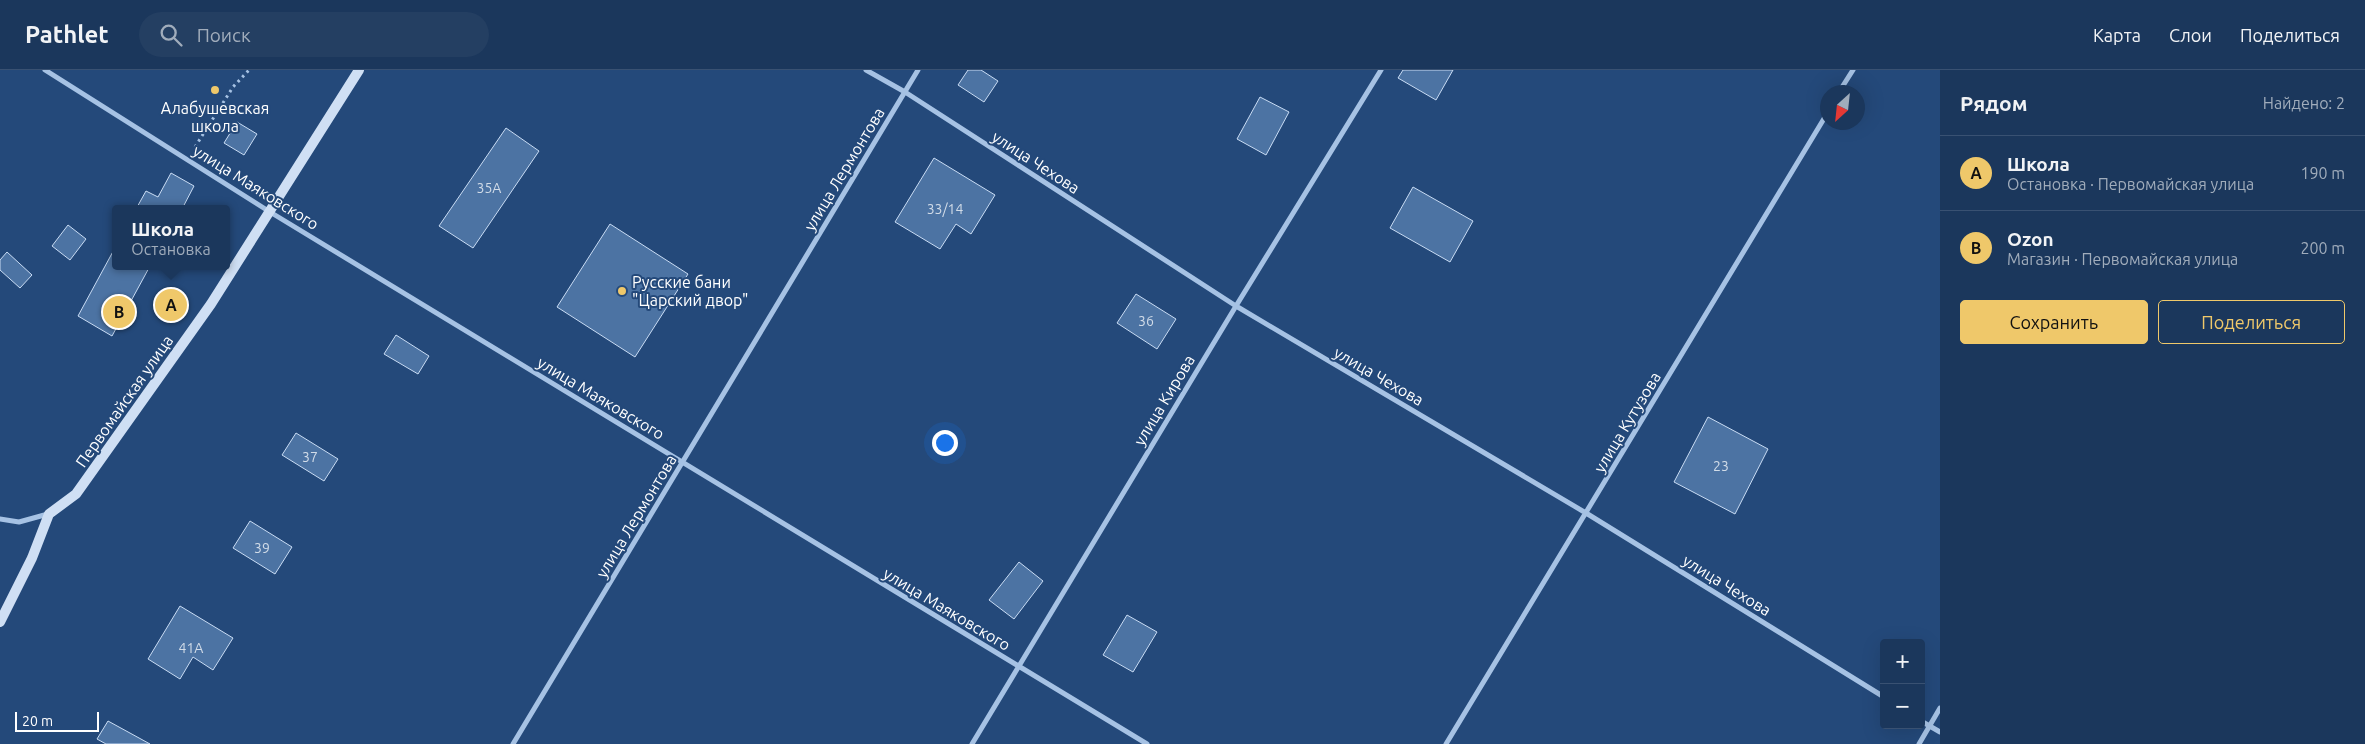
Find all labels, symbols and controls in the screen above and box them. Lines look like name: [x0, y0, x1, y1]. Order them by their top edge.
search box: [139, 12, 489, 57]
text: Pathlet: [25, 21, 109, 48]
icon: search: [157, 21, 185, 49]
text: Поиск: [197, 24, 251, 46]
text: Карта: [2093, 25, 2141, 45]
text: Слои: [2169, 25, 2212, 45]
text: Поделиться: [2240, 25, 2340, 45]
marker: Алабушевская школа: [209, 84, 221, 96]
north arrow: [1820, 85, 1865, 130]
text: Рядом: [1960, 91, 2028, 115]
text: Найдено: 2: [2263, 94, 2345, 112]
place label: Алабушевская школа: [161, 99, 269, 135]
street label: улица Лермонтова: [800, 104, 888, 234]
street label: улица Чехова: [989, 127, 1083, 197]
street label: улица Маяковского: [190, 141, 322, 233]
text: Школа: [2007, 153, 2070, 175]
text: A: [1970, 164, 1982, 182]
text: 190 m: [2300, 164, 2345, 182]
text: Остановка · Первомайская улица: [2007, 175, 2254, 193]
house number: 35А: [477, 180, 501, 196]
house number: 33/14: [927, 201, 963, 217]
popup: [112, 205, 230, 270]
text: Школа: [131, 218, 194, 240]
text: Ozon: [2007, 228, 2054, 250]
text: B: [1971, 239, 1981, 257]
text: 200 m: [2300, 239, 2345, 257]
text: Остановка: [131, 240, 211, 258]
text: Магазин · Первомайская улица: [2007, 250, 2238, 268]
place label: Русские бани "Царский двор": [632, 273, 749, 309]
marker: Русские бани "Царский двор": [616, 285, 628, 297]
pin: A: [155, 286, 187, 324]
pin: B: [103, 293, 135, 331]
button: Сохранить: [1960, 300, 2148, 344]
button: Поделиться: [2158, 300, 2345, 344]
house number: 36: [1138, 313, 1154, 329]
street label: Первомайская улица: [72, 332, 176, 470]
street label: улица Чехова: [1331, 343, 1427, 409]
street label: улица Кирова: [1130, 351, 1198, 449]
street label: улица Маяковского: [534, 353, 668, 443]
street label: улица Кутузова: [1590, 369, 1664, 475]
your location: [932, 430, 958, 456]
house number: 37: [302, 449, 318, 465]
street label: улица Лермонтова: [592, 451, 680, 581]
house number: 23: [1713, 458, 1729, 474]
house number: 39: [254, 540, 270, 556]
street label: улица Чехова: [1680, 551, 1774, 619]
street label: улица Маяковского: [880, 564, 1014, 654]
map controls: [1880, 639, 1925, 729]
button: +: [1880, 639, 1925, 684]
house number: 41А: [179, 640, 203, 656]
button: −: [1880, 684, 1925, 729]
scale bar: [15, 709, 99, 732]
text: 20 m: [22, 713, 53, 729]

